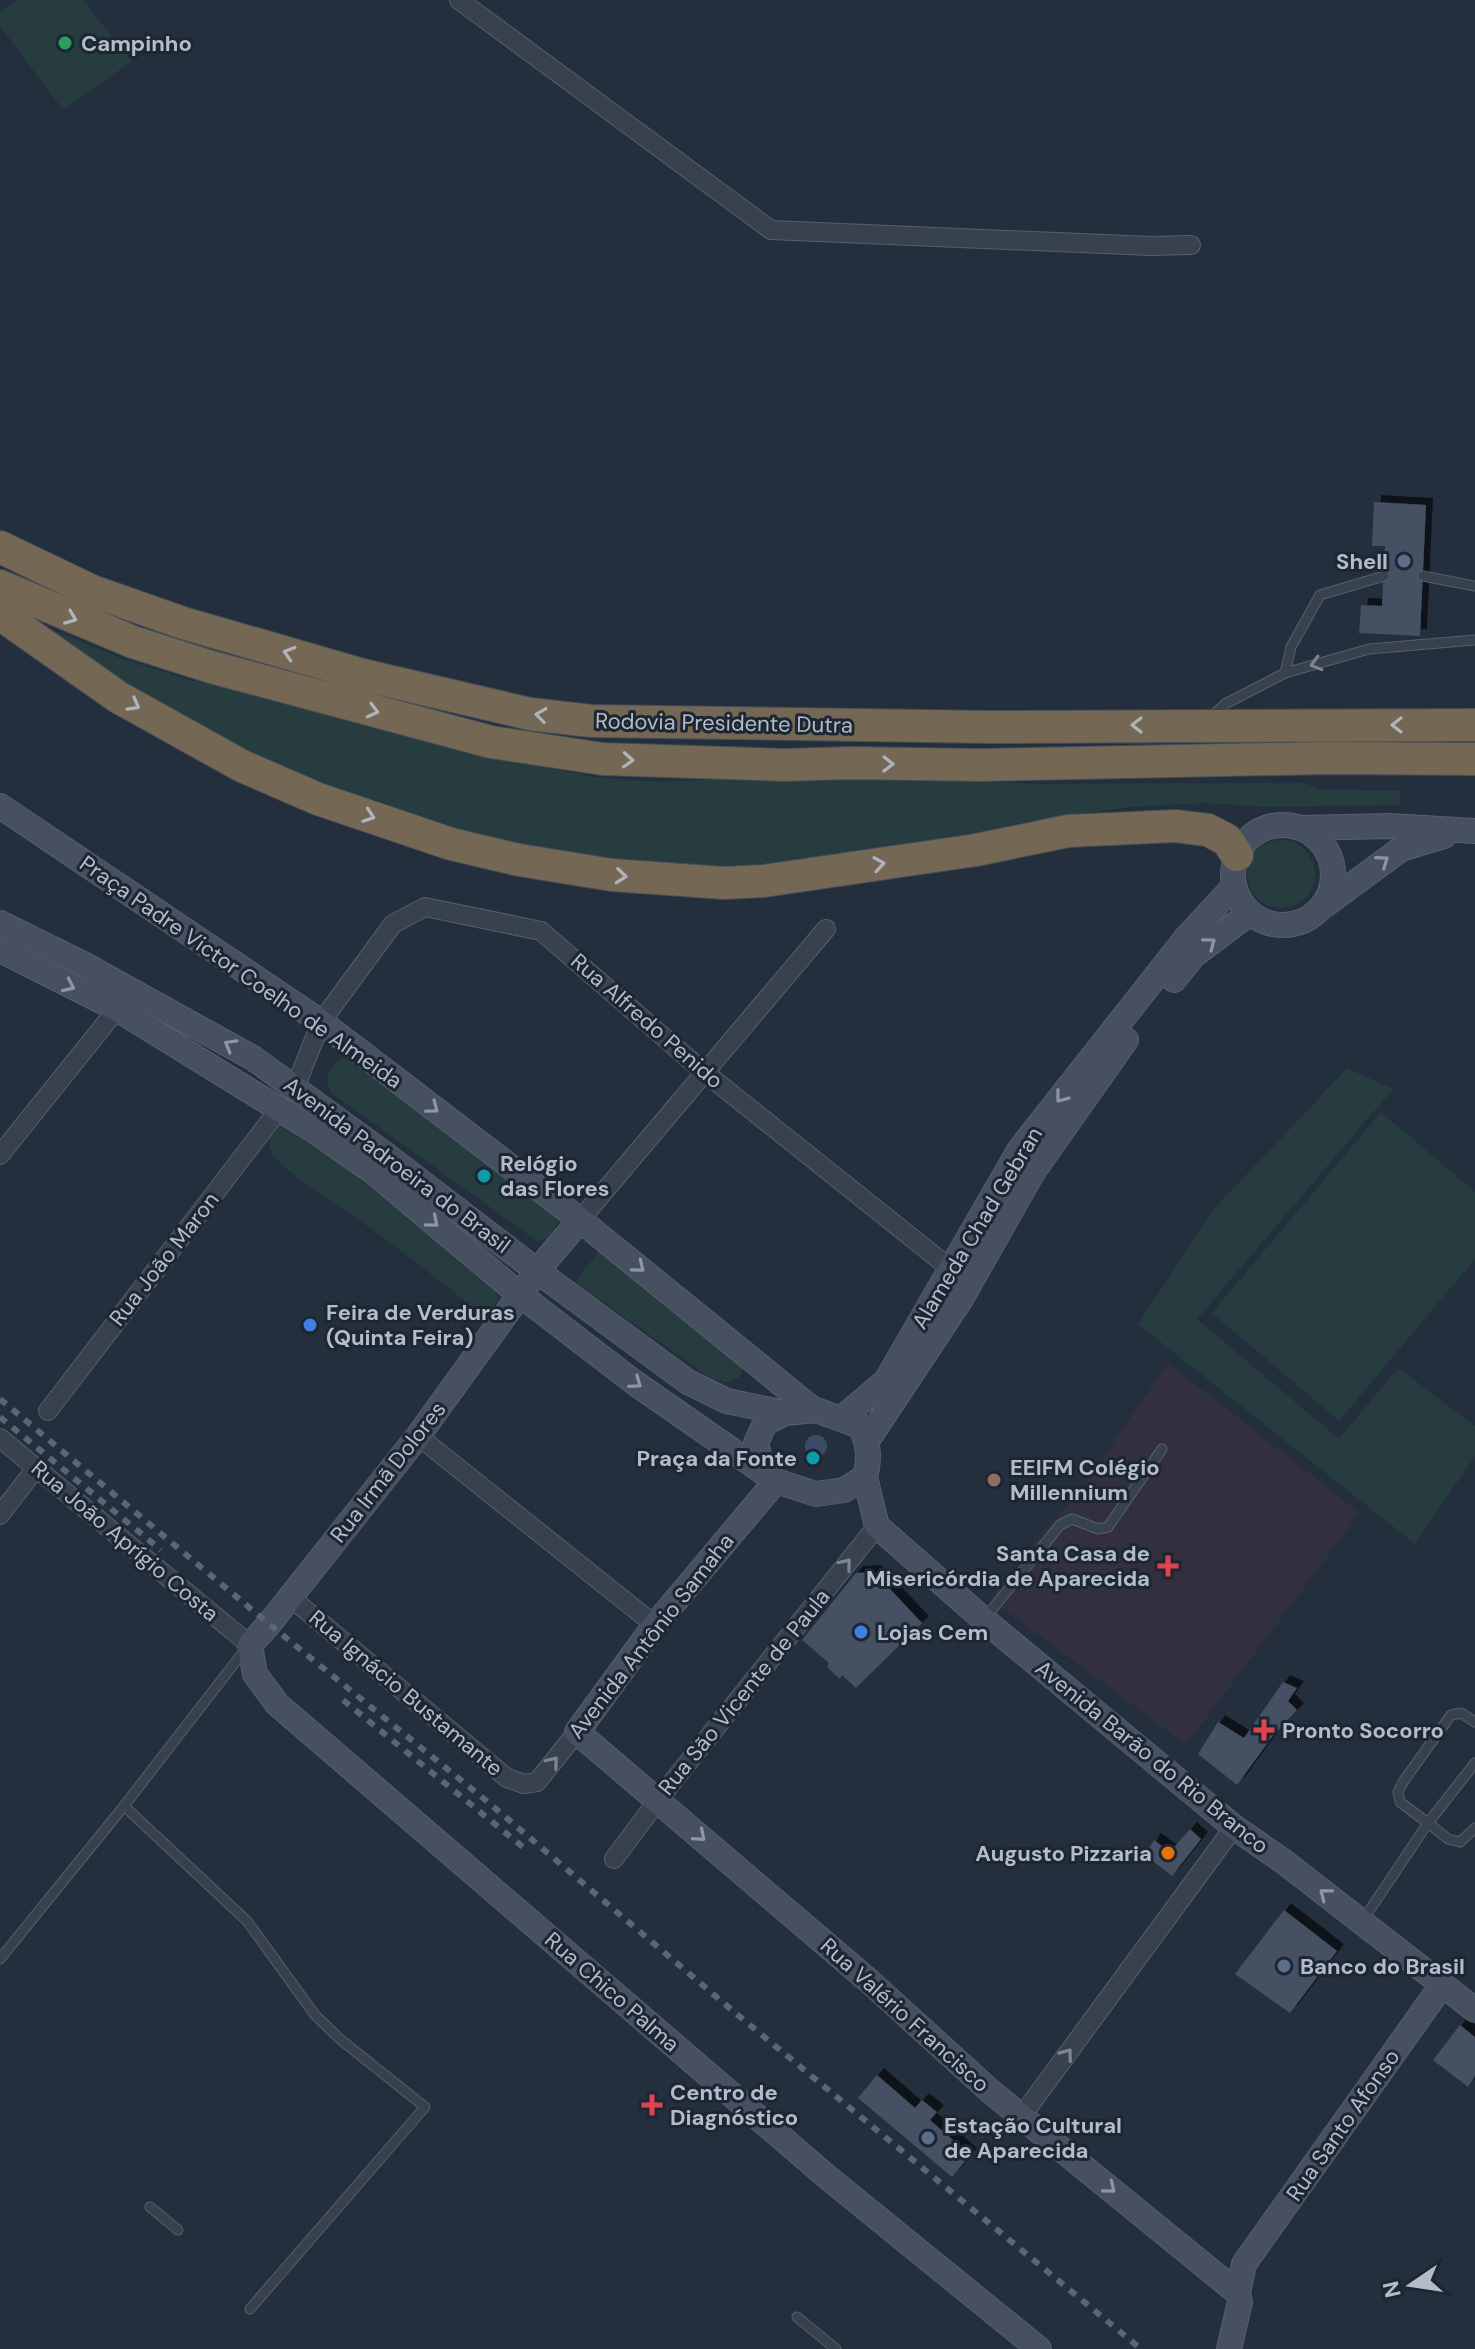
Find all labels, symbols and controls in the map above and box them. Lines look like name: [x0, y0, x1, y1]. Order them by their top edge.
place label: Campinho: [81, 29, 192, 58]
marker: Campinho: [56, 34, 74, 52]
place label: Shell: [1336, 547, 1388, 576]
marker: Shell: [1395, 552, 1413, 570]
one-way arrow: [63, 608, 77, 624]
one-way arrow: [283, 646, 297, 662]
one-way arrow: [1309, 655, 1323, 672]
one-way arrow: [125, 695, 140, 711]
one-way arrow: [365, 701, 379, 718]
street label: Rodovia Presidente Dutra: [595, 706, 853, 740]
one-way arrow: [535, 707, 548, 724]
one-way arrow: [1130, 716, 1143, 734]
one-way arrow: [1390, 716, 1403, 734]
one-way arrow: [622, 752, 635, 769]
one-way arrow: [882, 755, 895, 773]
one-way arrow: [361, 806, 375, 822]
street label: Praça Padre Victor Coelho de Almeida: [74, 849, 408, 1095]
one-way arrow: [872, 856, 886, 873]
one-way arrow: [1375, 856, 1389, 871]
one-way arrow: [615, 867, 628, 884]
one-way arrow: [1202, 938, 1216, 952]
street label: Rua Alfredo Penido: [565, 947, 729, 1095]
one-way arrow: [61, 976, 75, 992]
one-way arrow: [224, 1039, 239, 1055]
street label: Avenida Padroeira do Brasil: [278, 1070, 516, 1260]
one-way arrow: [1056, 1088, 1070, 1103]
one-way arrow: [425, 1098, 439, 1112]
street label: Alameda Chad Gebran: [905, 1122, 1049, 1334]
place label: Relógio das Flores: [500, 1149, 609, 1203]
marker: Relógio das Flores: [475, 1167, 493, 1185]
street label: Rua João Maron: [103, 1186, 225, 1332]
one-way arrow: [423, 1212, 438, 1227]
one-way arrow: [630, 1257, 644, 1272]
place label: Feira de Verduras (Quinta Feira): [326, 1298, 515, 1352]
marker: Feira de Verduras (Quinta Feira): [301, 1316, 319, 1334]
one-way arrow: [627, 1373, 642, 1388]
street label: Rua Irmã Dolores: [324, 1395, 452, 1549]
place label: Praça da Fonte: [637, 1444, 797, 1473]
marker: Praça da Fonte: [804, 1449, 822, 1467]
place label: EEIFM Colégio Millennium: [1010, 1453, 1160, 1507]
street label: Rua João Aprígio Costa: [25, 1454, 225, 1628]
marker: EEIFM Colégio Millennium: [985, 1471, 1003, 1489]
street label: Avenida Antônio Samaha: [562, 1527, 740, 1745]
place label: Santa Casa de Misericórdia de Aparecida: [866, 1539, 1150, 1593]
marker: Santa Casa de Misericórdia de Aparecida: [1157, 1555, 1179, 1577]
one-way arrow: [837, 1558, 851, 1573]
street label: Rua São Vicente de Paula: [652, 1583, 836, 1801]
street label: Rua Ignácio Bustamante: [303, 1603, 509, 1783]
place label: Lojas Cem: [877, 1618, 988, 1647]
marker: Lojas Cem: [852, 1623, 870, 1641]
street label: Avenida Barão do Rio Branco: [1029, 1654, 1275, 1860]
place label: Pronto Socorro: [1282, 1716, 1444, 1745]
marker: Pronto Socorro: [1253, 1719, 1275, 1741]
one-way arrow: [543, 1757, 558, 1771]
one-way arrow: [691, 1827, 706, 1841]
place label: Augusto Pizzaria: [975, 1839, 1152, 1868]
marker: Augusto Pizzaria: [1159, 1844, 1177, 1862]
one-way arrow: [1320, 1889, 1334, 1904]
street label: Rua Chico Palma: [539, 1925, 685, 2059]
street label: Rua Valério Francisco: [814, 1931, 996, 2099]
place label: Banco do Brasil: [1300, 1952, 1465, 1981]
marker: Banco do Brasil: [1275, 1957, 1293, 1975]
street label: Rua Santo Afonso: [1280, 2043, 1406, 2207]
one-way arrow: [1057, 2048, 1072, 2063]
place label: Centro de Diagnóstico: [670, 2078, 798, 2132]
marker: Centro de Diagnóstico: [641, 2094, 663, 2116]
place label: Estação Cultural de Aparecida: [944, 2111, 1122, 2165]
marker: Estação Cultural de Aparecida: [919, 2129, 937, 2147]
one-way arrow: [1101, 2178, 1115, 2193]
north arrow: [1371, 2245, 1451, 2325]
text: N: [1376, 2278, 1408, 2300]

